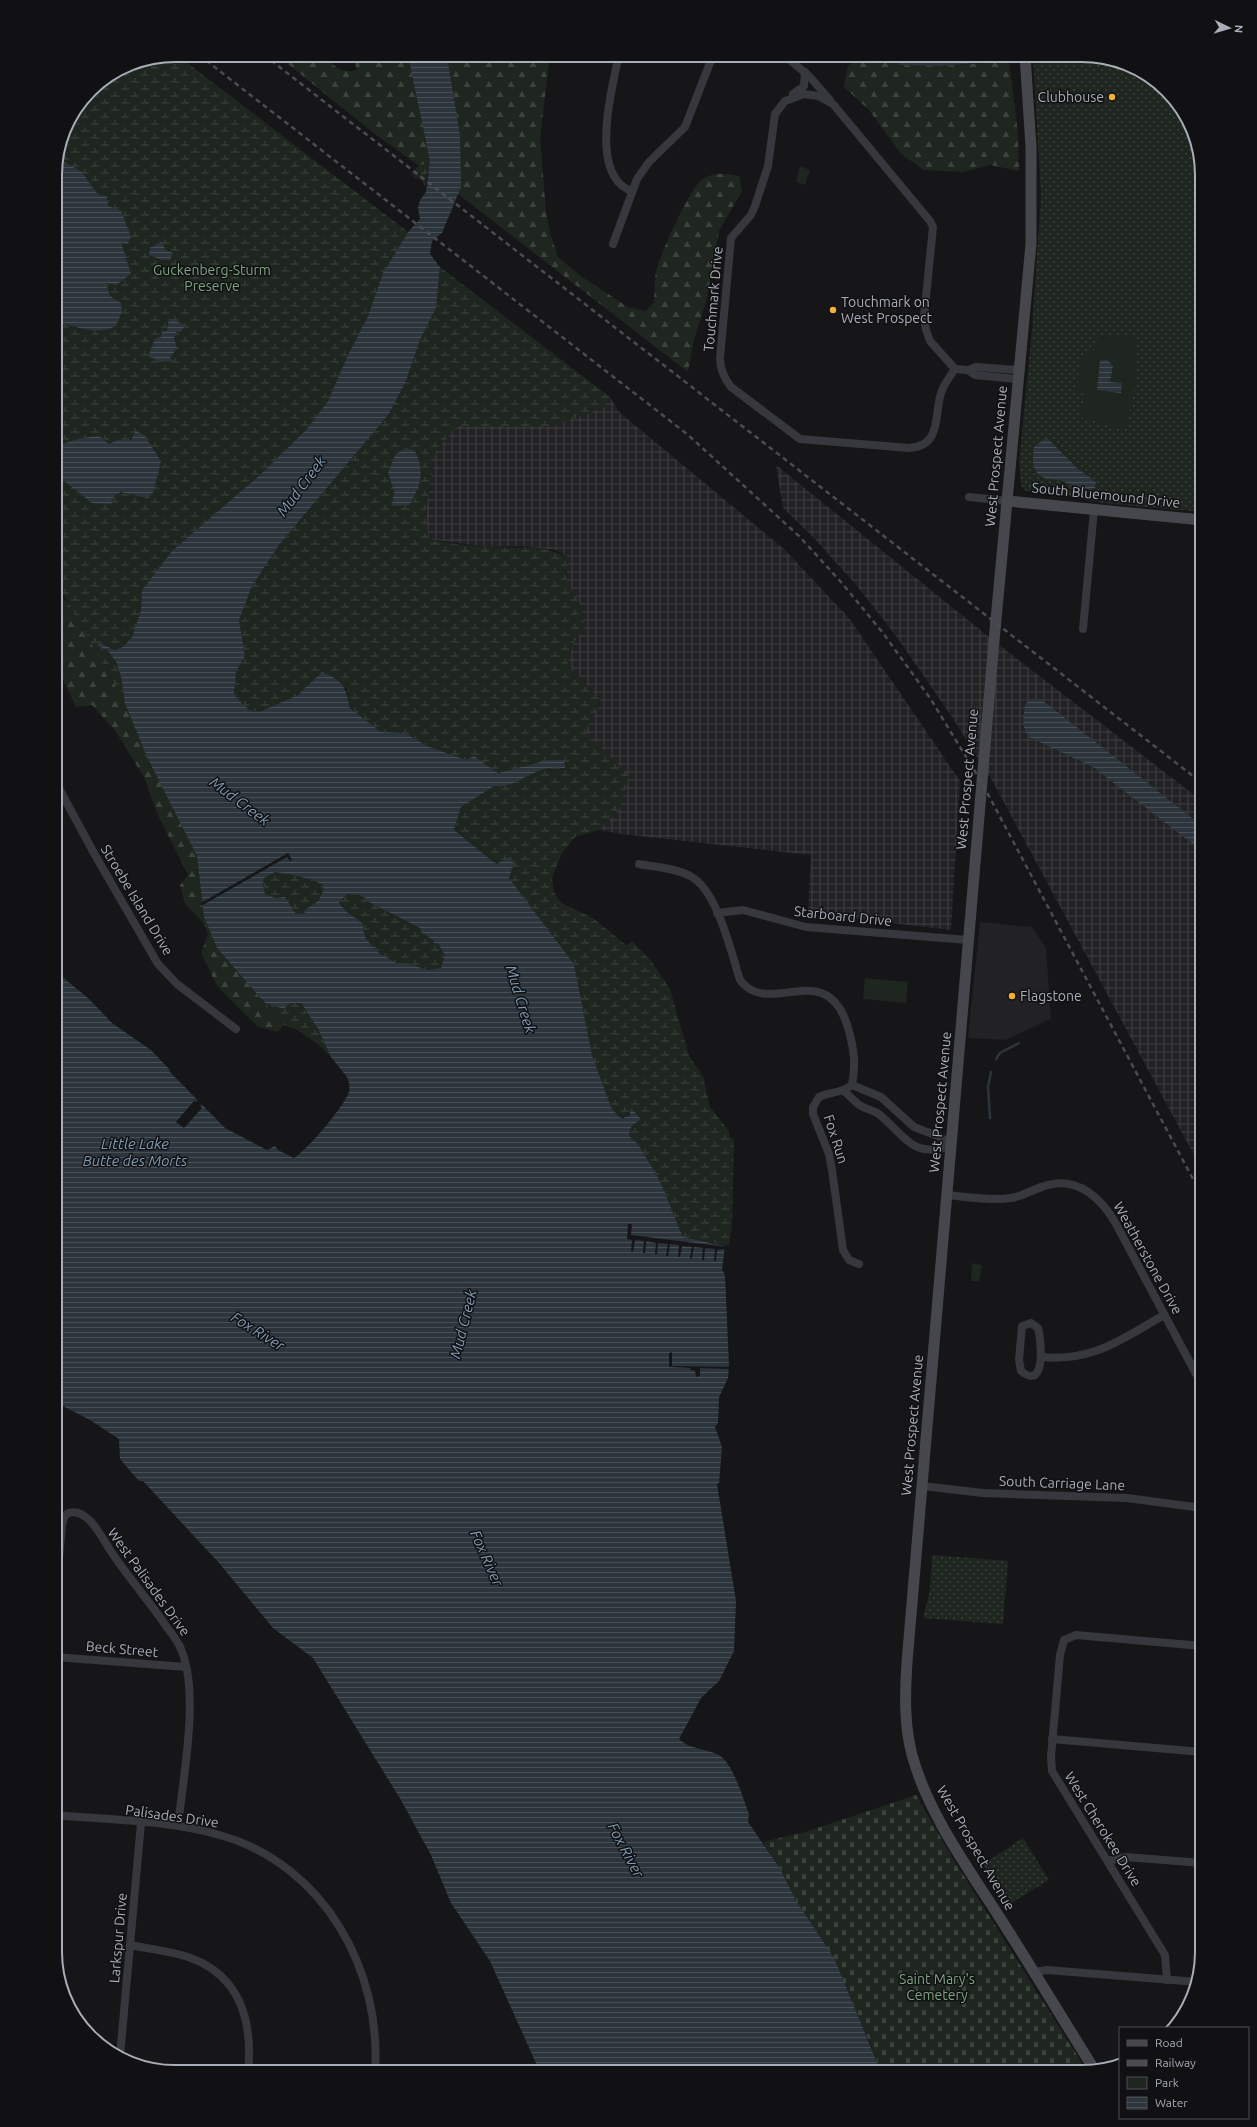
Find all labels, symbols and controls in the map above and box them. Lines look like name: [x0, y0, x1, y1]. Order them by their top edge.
north arrow: [1209, 8, 1249, 48]
text: N: [1233, 24, 1245, 33]
place label: Clubhouse: [1038, 89, 1104, 105]
marker: Clubhouse: [1107, 92, 1117, 102]
street label: Touchmark Drive: [700, 246, 726, 352]
park label: Guckenberg-Sturm Preserve: [153, 262, 271, 294]
place label: Touchmark on West Prospect: [841, 294, 933, 326]
marker: Touchmark on West Prospect: [828, 305, 838, 315]
street label: West Prospect Avenue: [982, 385, 1010, 527]
water label: Mud Creek: [273, 452, 329, 519]
street label: South Bluemound Drive: [1031, 479, 1181, 511]
street label: West Prospect Avenue: [953, 708, 981, 850]
water label: Mud Creek: [207, 773, 274, 829]
street label: Stroebe Island Drive: [98, 842, 176, 958]
street label: Starboard Drive: [793, 903, 893, 929]
water label: Mud Creek: [503, 963, 540, 1035]
place label: Flagstone: [1020, 988, 1082, 1004]
marker: Flagstone: [1007, 991, 1017, 1001]
street label: West Prospect Avenue: [926, 1031, 954, 1173]
street label: Fox Run: [821, 1113, 851, 1165]
water label: Little Lake Butte des Morts: [83, 1135, 188, 1169]
street label: Weatherstone Drive: [1110, 1199, 1186, 1317]
water label: Mud Creek: [446, 1287, 480, 1360]
water label: Fox River: [228, 1308, 289, 1355]
street label: West Prospect Avenue: [898, 1354, 926, 1496]
street label: South Carriage Lane: [999, 1473, 1125, 1493]
street label: West Palisades Drive: [105, 1525, 193, 1639]
water label: Fox River: [467, 1527, 507, 1590]
street label: Beck Street: [85, 1638, 159, 1660]
street label: West Cherokee Drive: [1061, 1769, 1145, 1889]
street label: West Prospect Avenue: [934, 1783, 1018, 1913]
street label: Palisades Drive: [124, 1802, 220, 1830]
water label: Fox River: [605, 1820, 648, 1881]
street label: Larkspur Drive: [106, 1892, 130, 1984]
park label: Saint Mary's Cemetery: [899, 1971, 975, 2003]
legend: [1119, 2027, 1249, 2119]
text: Road: [1155, 2036, 1183, 2049]
text: Railway: [1155, 2056, 1196, 2069]
text: Park: [1155, 2076, 1179, 2089]
text: Water: [1155, 2096, 1188, 2109]

